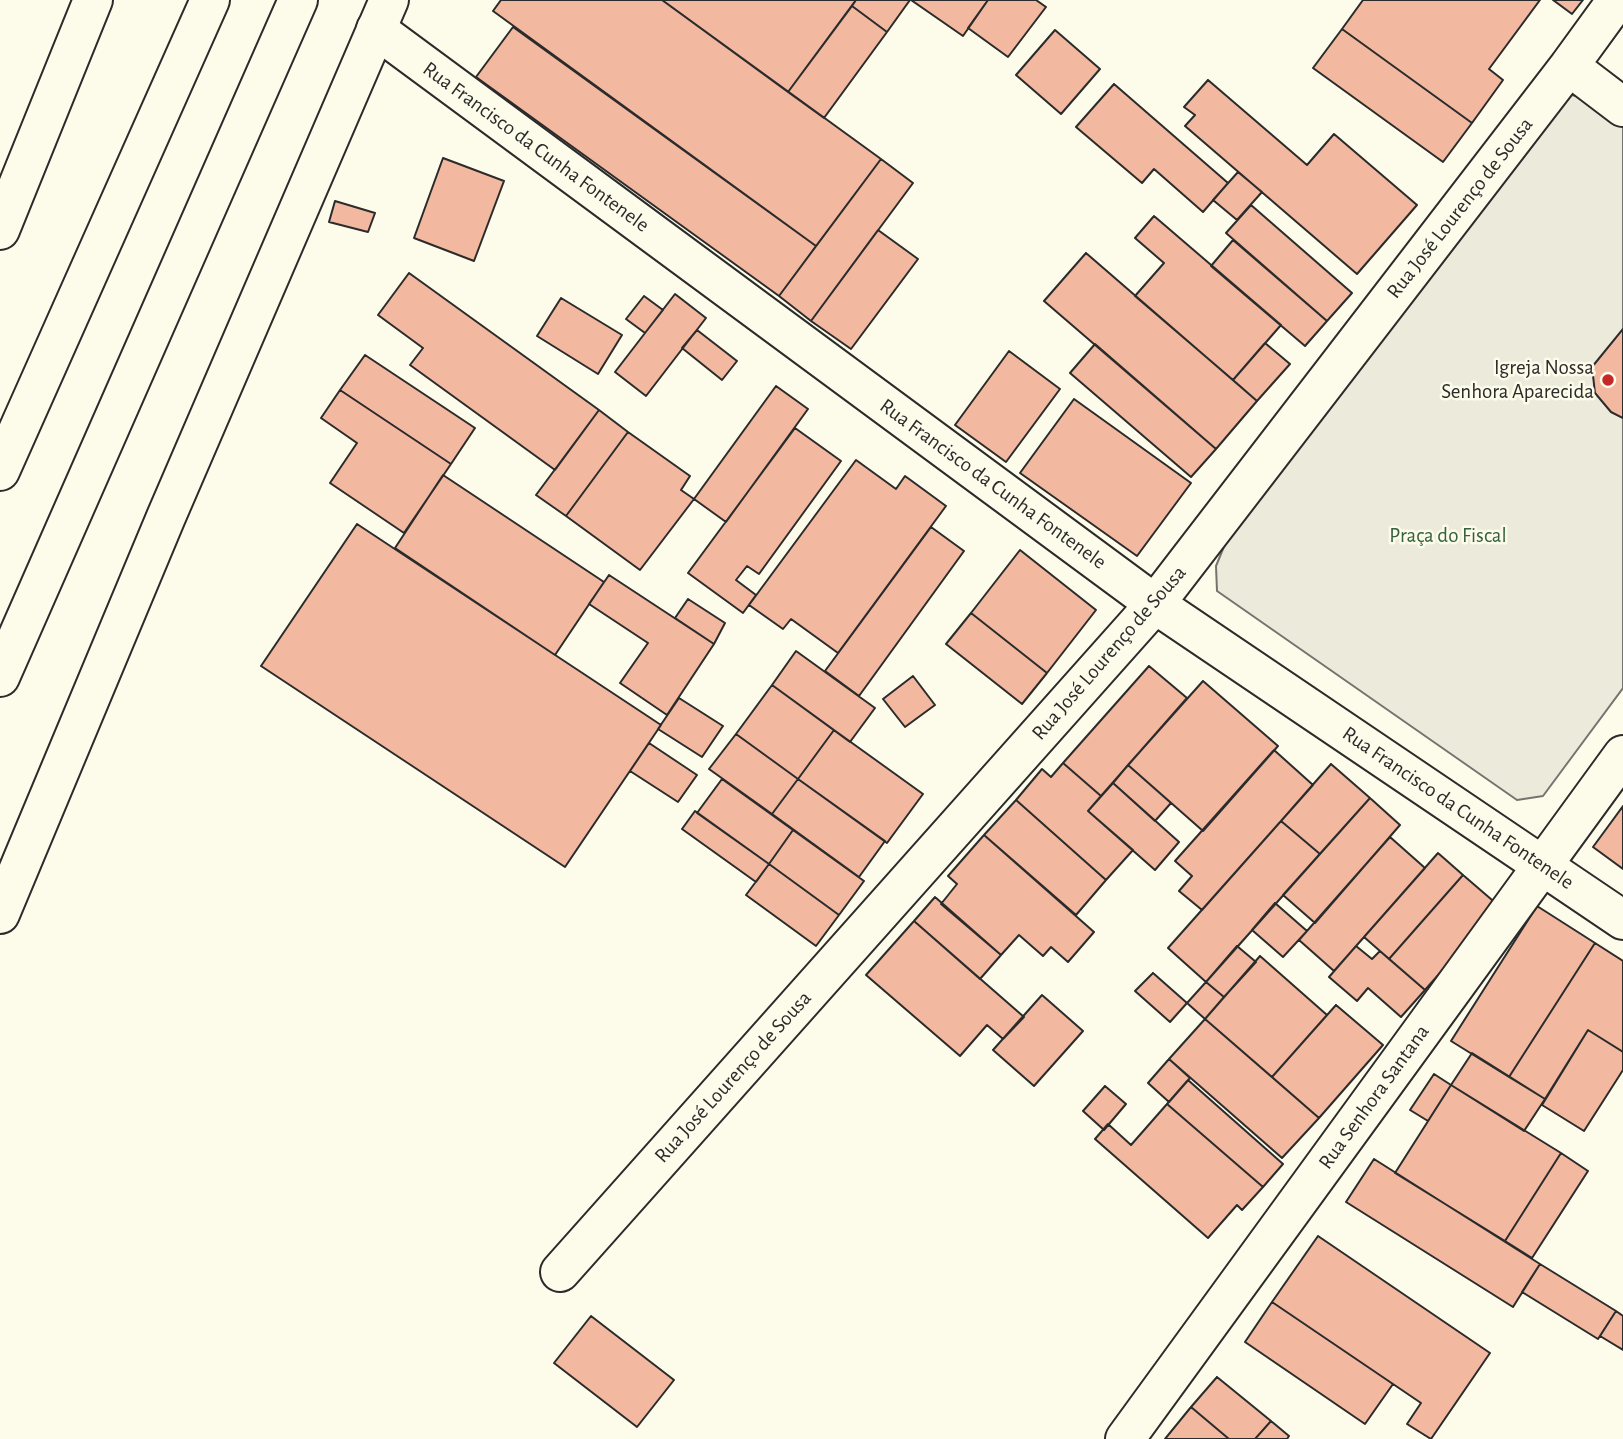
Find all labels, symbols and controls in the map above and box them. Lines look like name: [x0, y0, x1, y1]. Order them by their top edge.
street label: Rua Francisco da Cunha Fontenele: [418, 56, 654, 238]
street label: Rua José Lourenço de Sousa: [1381, 112, 1539, 304]
place label: Igreja Nossa Senhora Aparecida: [1441, 355, 1594, 405]
marker: Igreja Nossa Senhora Aparecida: [1600, 372, 1616, 388]
street label: Rua Francisco da Cunha Fontenele: [875, 393, 1111, 575]
park label: Praça do Fiscal: [1389, 523, 1507, 549]
street label: Rua José Lourenço de Sousa: [1026, 561, 1192, 745]
street label: Rua Francisco da Cunha Fontenele: [1337, 721, 1579, 895]
street label: Rua José Lourenço de Sousa: [649, 986, 817, 1168]
street label: Rua Senhora Santana: [1313, 1020, 1435, 1174]

